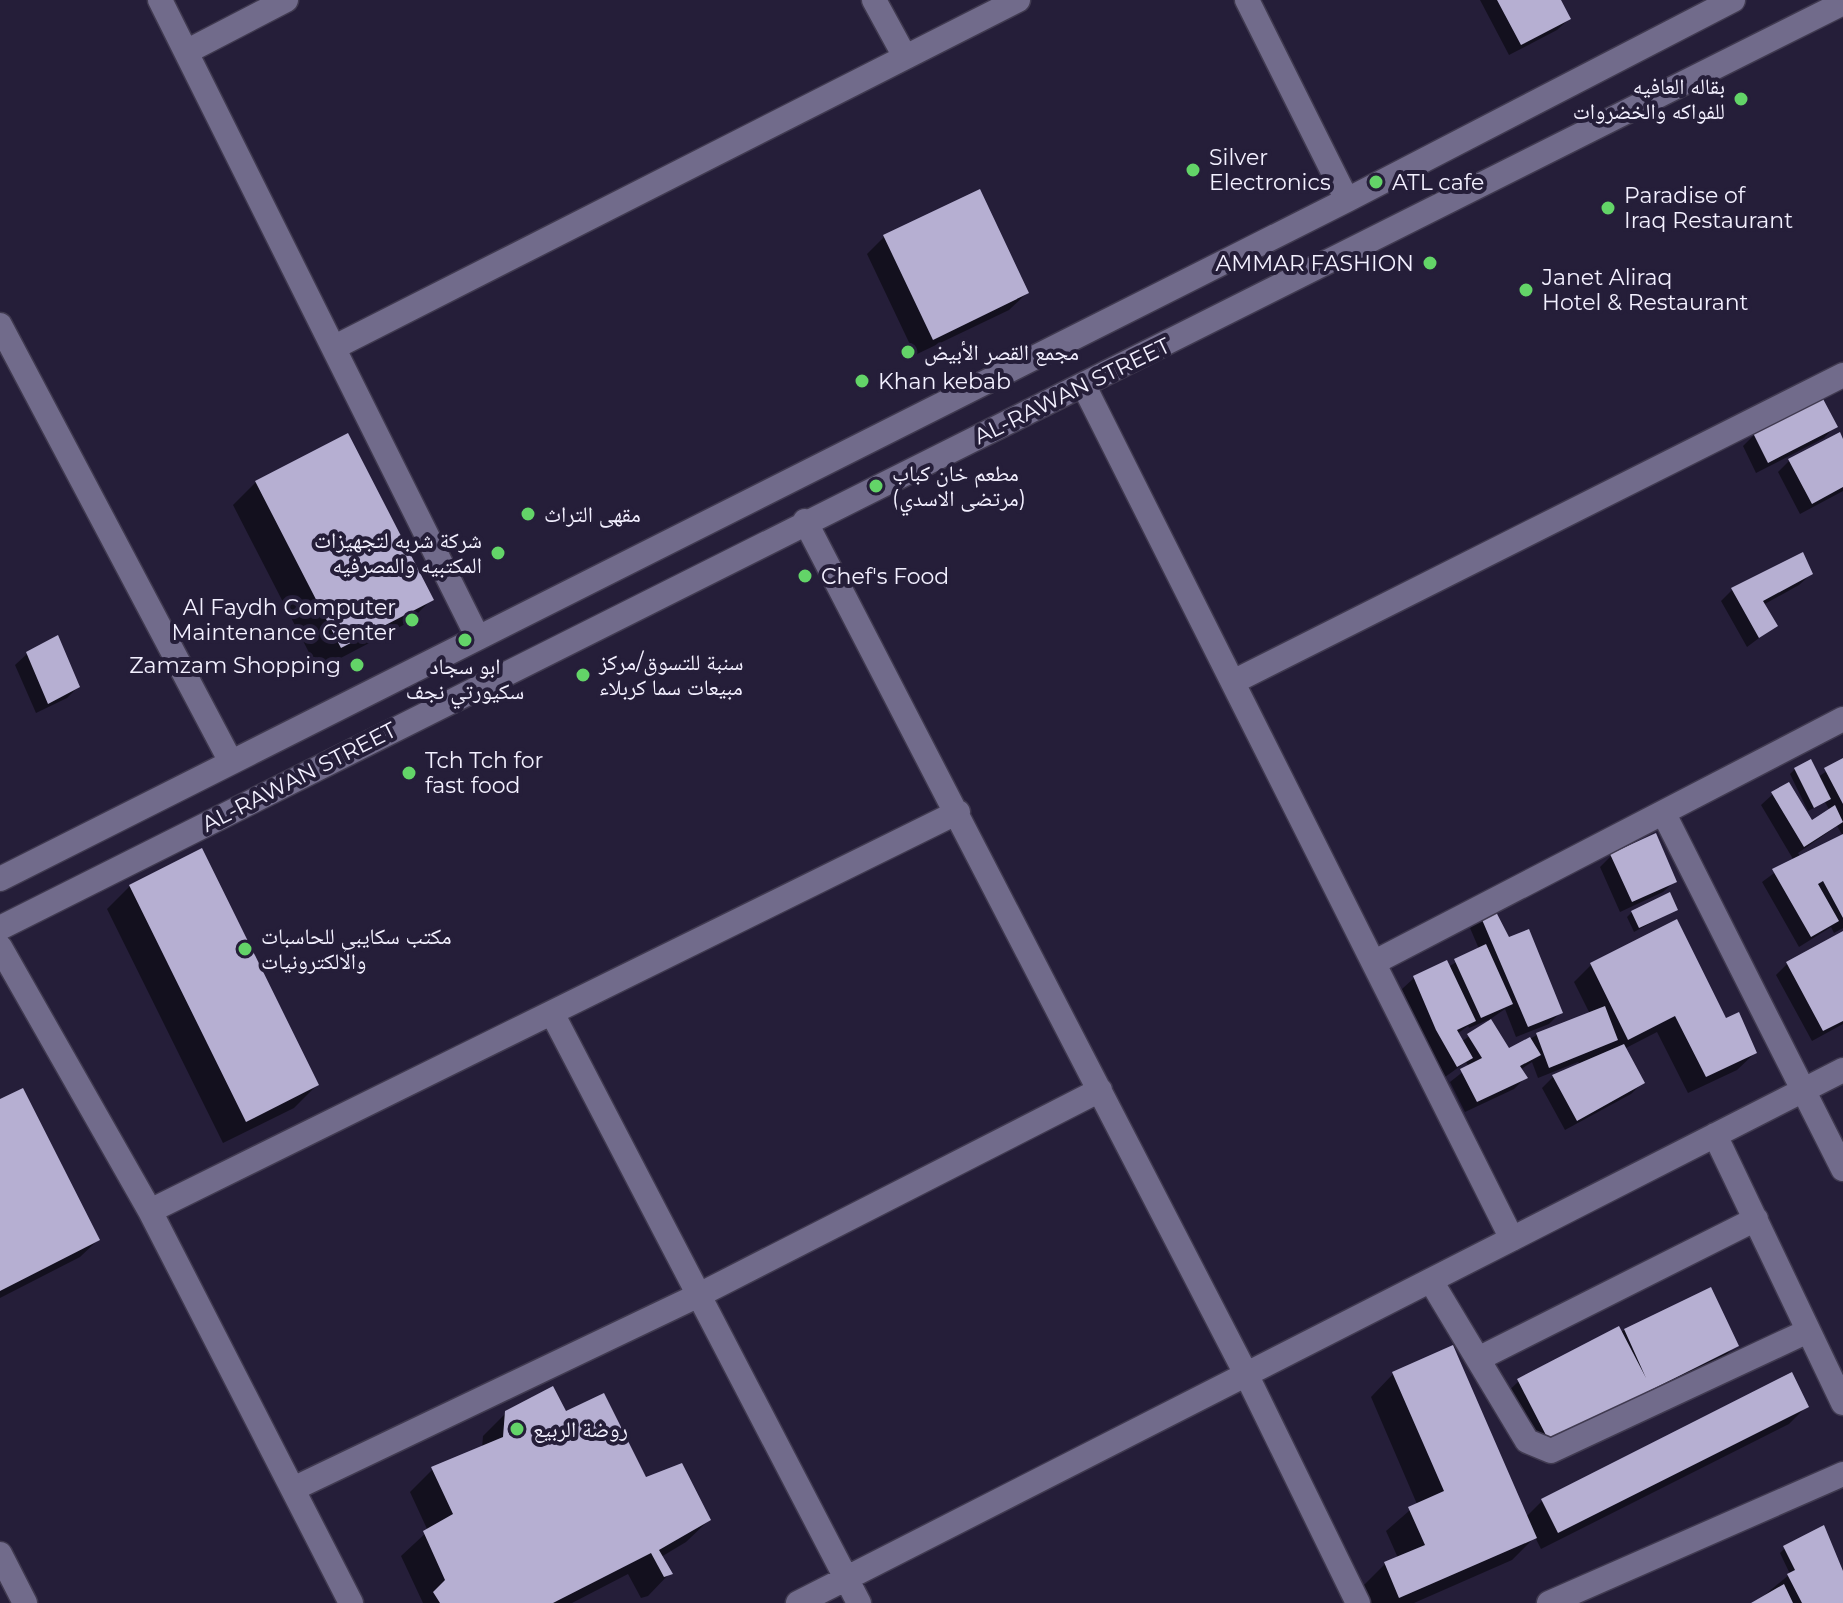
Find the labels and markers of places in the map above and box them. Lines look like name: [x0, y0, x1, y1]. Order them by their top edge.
place label: بقاله العافيه للفواكه والخضروات: [1573, 73, 1725, 125]
marker: بقاله العافيه للفواكه والخضروات: [1732, 90, 1750, 108]
place label: Silver Electronics: [1209, 144, 1331, 196]
marker: Silver Electronics: [1184, 161, 1202, 179]
place label: ATL cafe: [1392, 169, 1484, 196]
marker: ATL cafe: [1367, 173, 1385, 191]
place label: Paradise of Iraq Restaurant: [1624, 182, 1793, 234]
marker: Paradise of Iraq Restaurant: [1599, 199, 1617, 217]
place label: AMMAR FASHION: [1215, 250, 1414, 277]
marker: AMMAR FASHION: [1421, 254, 1439, 272]
place label: Janet Aliraq Hotel & Restaurant: [1541, 264, 1749, 316]
marker: Janet Aliraq Hotel & Restaurant: [1517, 281, 1535, 299]
place label: مجمع القصر الأبيض: [924, 339, 1079, 366]
marker: مجمع القصر الأبيض: [899, 343, 917, 361]
place label: Khan kebab: [878, 368, 1011, 395]
marker: Khan kebab: [853, 372, 871, 390]
place label: مطعم خان كباب (مرتضى الاسدي): [892, 460, 1026, 515]
marker: مطعم خان كباب (مرتضى الاسدي): [867, 477, 885, 495]
place label: مقهى التراث: [544, 501, 641, 528]
marker: مقهى التراث: [519, 505, 537, 523]
place label: شركة شربه لتجهيزات المكتبيه والمصرفيه: [314, 527, 482, 579]
marker: شركة شربه لتجهيزات المكتبيه والمصرفيه: [489, 544, 507, 562]
place label: Chef's Food: [821, 563, 949, 590]
marker: Chef's Food: [796, 567, 814, 585]
place label: Al Faydh Computer Maintenance Center: [172, 594, 396, 646]
marker: Al Faydh Computer Maintenance Center: [403, 611, 421, 629]
marker: ابو سجاد سكيورتي نجف: [456, 631, 474, 649]
place label: سنبة للتسوق/مركز مبيعات سما كربلاء: [598, 649, 743, 701]
place label: Zamzam Shopping: [129, 652, 341, 679]
place label: ابو سجاد سكيورتي نجف: [406, 653, 524, 708]
marker: Zamzam Shopping: [348, 656, 366, 674]
marker: سنبة للتسوق/مركز مبيعات سما كربلاء: [574, 666, 592, 684]
place label: Tch Tch for fast food: [425, 747, 543, 799]
marker: Tch Tch for fast food: [400, 764, 418, 782]
place label: مكتب سكايبي للحاسبات والالكترونيات: [261, 923, 452, 975]
marker: مكتب سكايبي للحاسبات والالكترونيات: [236, 940, 254, 958]
place label: روضة الربيع: [533, 1416, 628, 1443]
marker: روضة الربيع: [508, 1420, 526, 1438]

